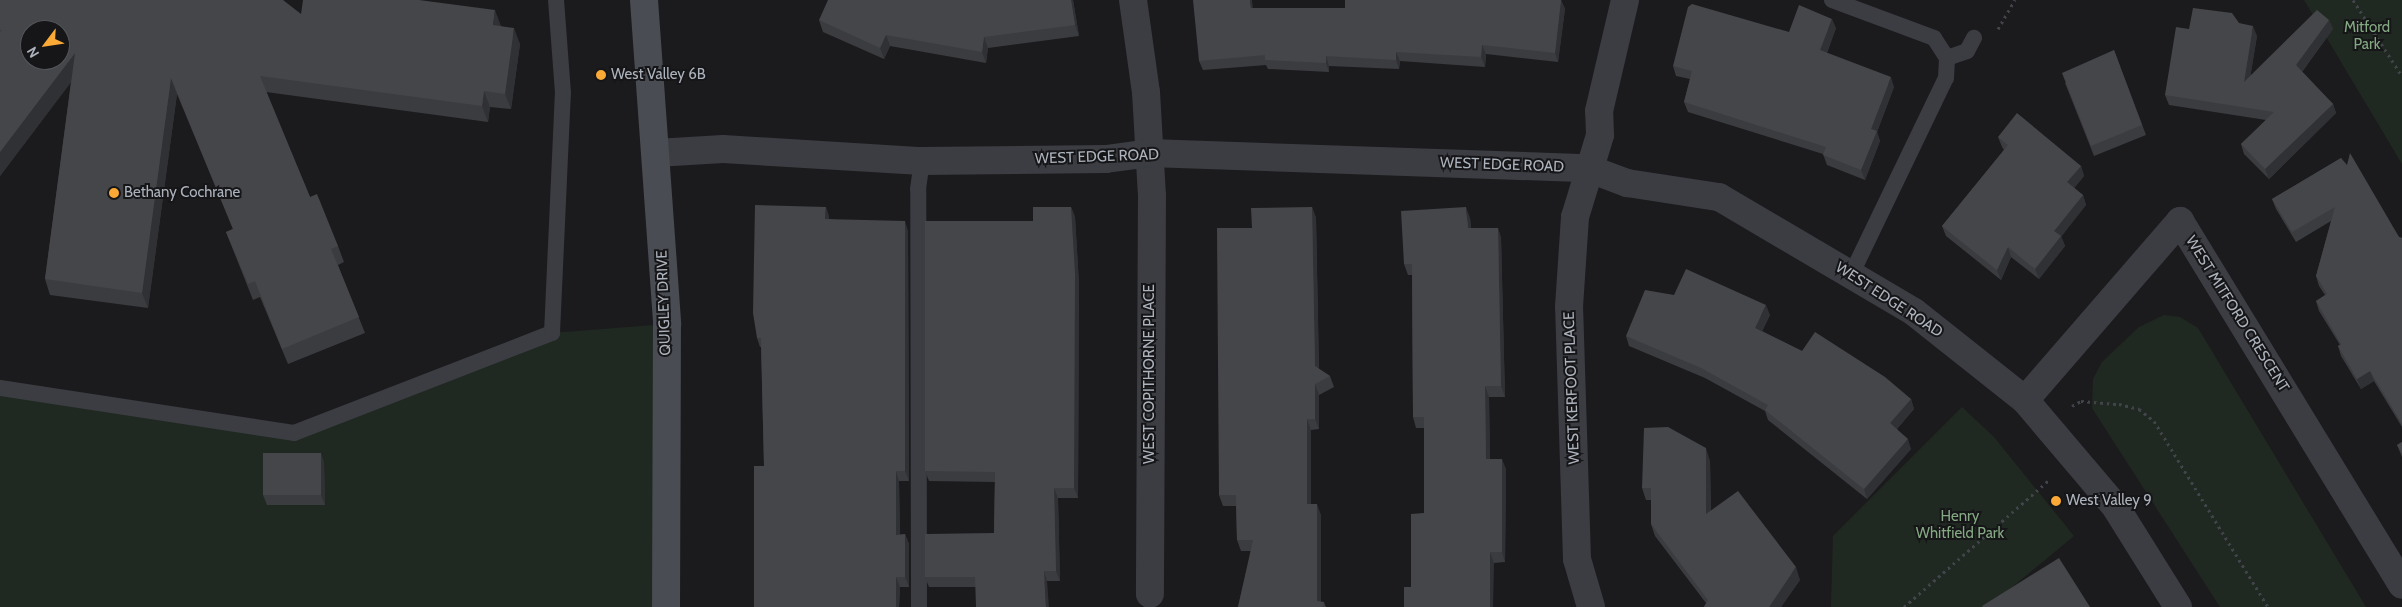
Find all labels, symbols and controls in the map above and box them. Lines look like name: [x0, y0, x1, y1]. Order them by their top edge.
park label: Mitford Park: [2344, 18, 2390, 53]
north arrow: [20, 20, 70, 70]
text: N: [23, 43, 43, 61]
place label: West Valley 6B: [611, 66, 706, 84]
marker: West Valley 6B: [595, 69, 607, 81]
street label: WEST EDGE ROAD: [1035, 146, 1159, 168]
street label: WEST EDGE ROAD: [1440, 154, 1564, 176]
place label: Bethany Cochrane: [124, 184, 240, 202]
marker: Bethany Cochrane: [108, 187, 120, 199]
street label: WEST MITFORD CRESCENT: [2182, 233, 2292, 395]
street label: QUIGLEY DRIVE: [653, 250, 675, 356]
street label: WEST EDGE ROAD: [1832, 259, 1946, 341]
street label: WEST COPITHORNE PLACE: [1141, 284, 1159, 464]
street label: WEST KERFOOT PLACE: [1560, 311, 1584, 465]
place label: West Valley 9: [2066, 492, 2152, 510]
marker: West Valley 9: [2050, 495, 2062, 507]
park label: Henry Whitfield Park: [1916, 507, 2004, 542]

